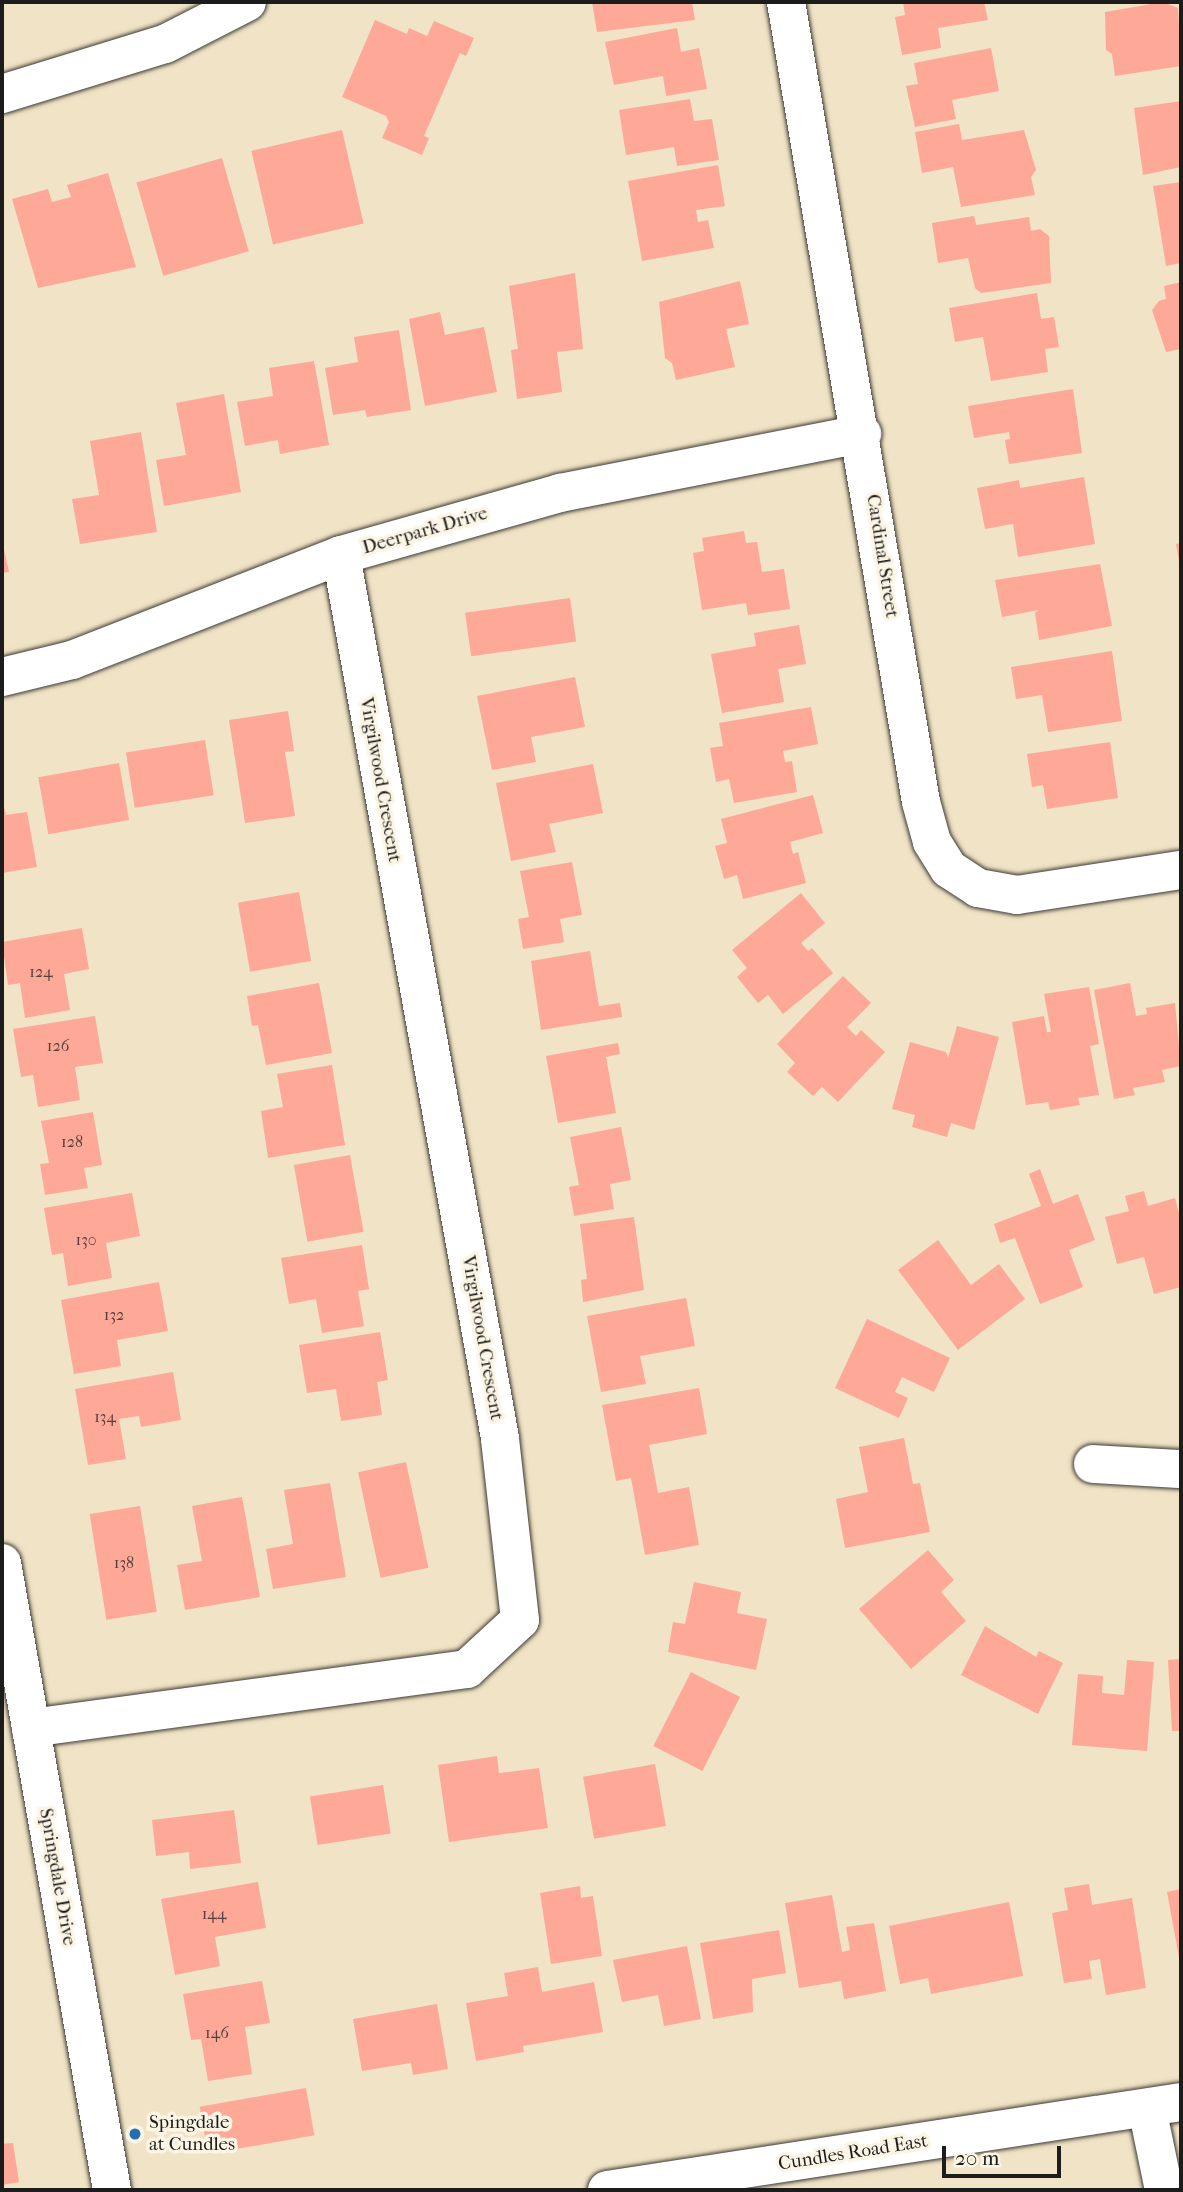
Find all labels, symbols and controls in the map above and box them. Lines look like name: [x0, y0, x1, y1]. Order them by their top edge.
street label: Cardinal Street: [861, 493, 903, 619]
street label: Deerpark Drive: [360, 502, 490, 560]
street label: Virgilwood Crescent: [354, 696, 406, 864]
house number: 124: [29, 962, 53, 982]
house number: 126: [47, 1036, 69, 1056]
house number: 128: [61, 1132, 83, 1152]
house number: 130: [75, 1230, 97, 1250]
street label: Virgilwood Crescent: [456, 1254, 508, 1422]
house number: 132: [104, 1305, 124, 1325]
house number: 134: [94, 1407, 116, 1427]
house number: 138: [114, 1553, 134, 1573]
street label: Springdale Drive: [34, 1807, 80, 1947]
house number: 144: [202, 1904, 226, 1924]
house number: 146: [205, 2023, 229, 2043]
place label: Spingdale at Cundles: [149, 2112, 235, 2156]
marker: Spingdale at Cundles: [127, 2126, 143, 2142]
street label: Cundles Road East: [777, 2130, 929, 2176]
scale bar: [945, 2132, 1064, 2176]
text: 20 m: [955, 2146, 999, 2170]

